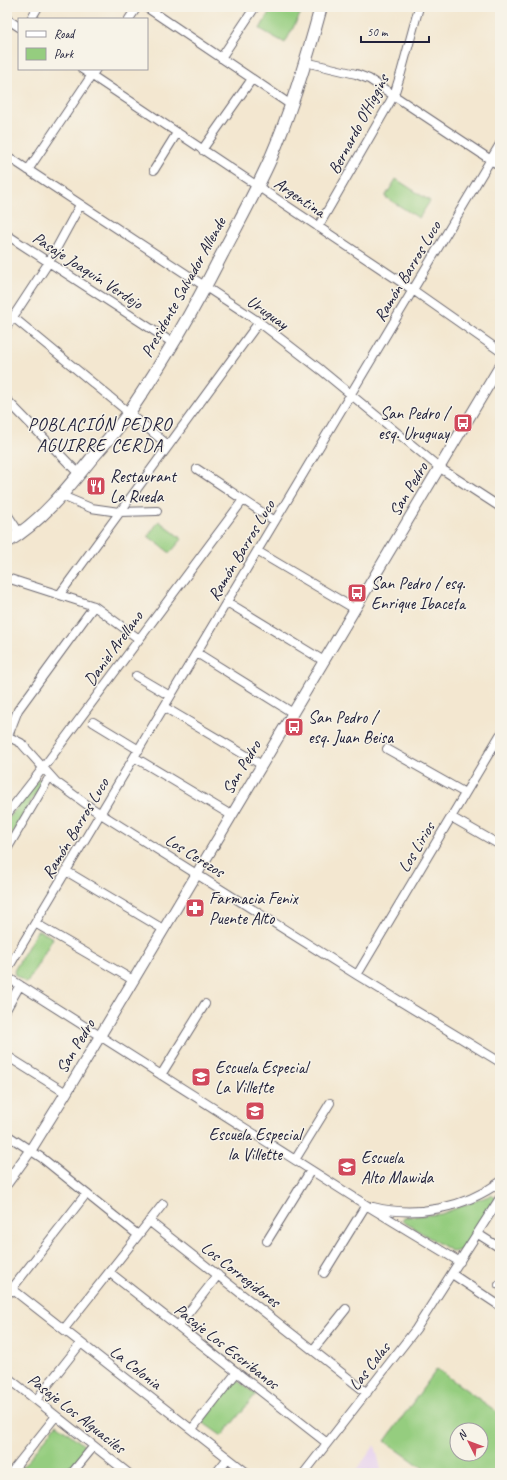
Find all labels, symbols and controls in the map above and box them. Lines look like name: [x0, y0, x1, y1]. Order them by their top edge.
legend: [18, 18, 148, 70]
scale bar: [361, 18, 429, 44]
text: 50 m: [367, 24, 389, 40]
text: Road: [54, 26, 76, 42]
text: Park: [54, 46, 75, 62]
street label: Bernardo O'Higgins: [323, 69, 395, 178]
street label: Argentina: [270, 173, 331, 223]
street label: Presidente Salvador Allende: [136, 212, 231, 361]
street label: Ramón Barros Luco: [369, 216, 446, 325]
street label: Pasaje Joaquín Verdejo: [29, 227, 148, 314]
street label: Uruguay: [243, 291, 294, 335]
place label: San Pedro / esq. Uruguay: [378, 403, 452, 444]
bus stop icon: San Pedro / esq. Uruguay: [452, 412, 474, 434]
district label: POBLACIÓN PEDRO AGUIRRE CERDA: [28, 413, 173, 456]
street label: San Pedro: [384, 458, 433, 520]
place label: Restaurant La Rueda: [110, 466, 178, 507]
restaurant icon: Restaurant La Rueda: [85, 475, 107, 497]
street label: Ramón Barros Luco: [203, 495, 280, 604]
place label: San Pedro / esq. Enrique Ibaceta: [371, 573, 467, 614]
bus stop icon: San Pedro / esq. Enrique Ibaceta: [346, 582, 368, 604]
street label: Daniel Arellano: [79, 606, 148, 690]
place label: San Pedro / esq. Juan Beisa: [308, 707, 394, 748]
bus stop icon: San Pedro / esq. Juan Beisa: [283, 716, 305, 738]
street label: San Pedro: [217, 736, 266, 798]
street label: Ramón Barros Luco: [37, 773, 114, 882]
street label: Los Lirios: [393, 817, 441, 876]
street label: Los Cerezos: [161, 829, 230, 883]
place label: Farmacia Fenix Puente Alto: [209, 888, 299, 929]
pharmacy icon: Farmacia Fenix Puente Alto: [184, 897, 206, 919]
street label: San Pedro: [51, 1015, 100, 1077]
place label: Escuela Especial La Villette: [215, 1057, 311, 1098]
school or university icon: Escuela Especial La Villette: [190, 1066, 212, 1088]
school or university icon: Escuela Especial la Villette: [244, 1100, 266, 1122]
place label: Escuela Especial la Villette: [209, 1124, 304, 1165]
place label: Escuela Alto Mawida: [361, 1147, 435, 1188]
school or university icon: Escuela Alto Mawida: [336, 1156, 358, 1178]
street label: Los Corregidores: [197, 1237, 286, 1313]
street label: Pasaje Los Escribanos: [170, 1299, 285, 1395]
street label: Las Calas: [344, 1336, 396, 1395]
street label: La Colonia: [106, 1341, 167, 1395]
street label: Pasaje Los Alguaciles: [24, 1369, 131, 1459]
north arrow: [449, 1422, 489, 1462]
text: N: [454, 1426, 471, 1443]

